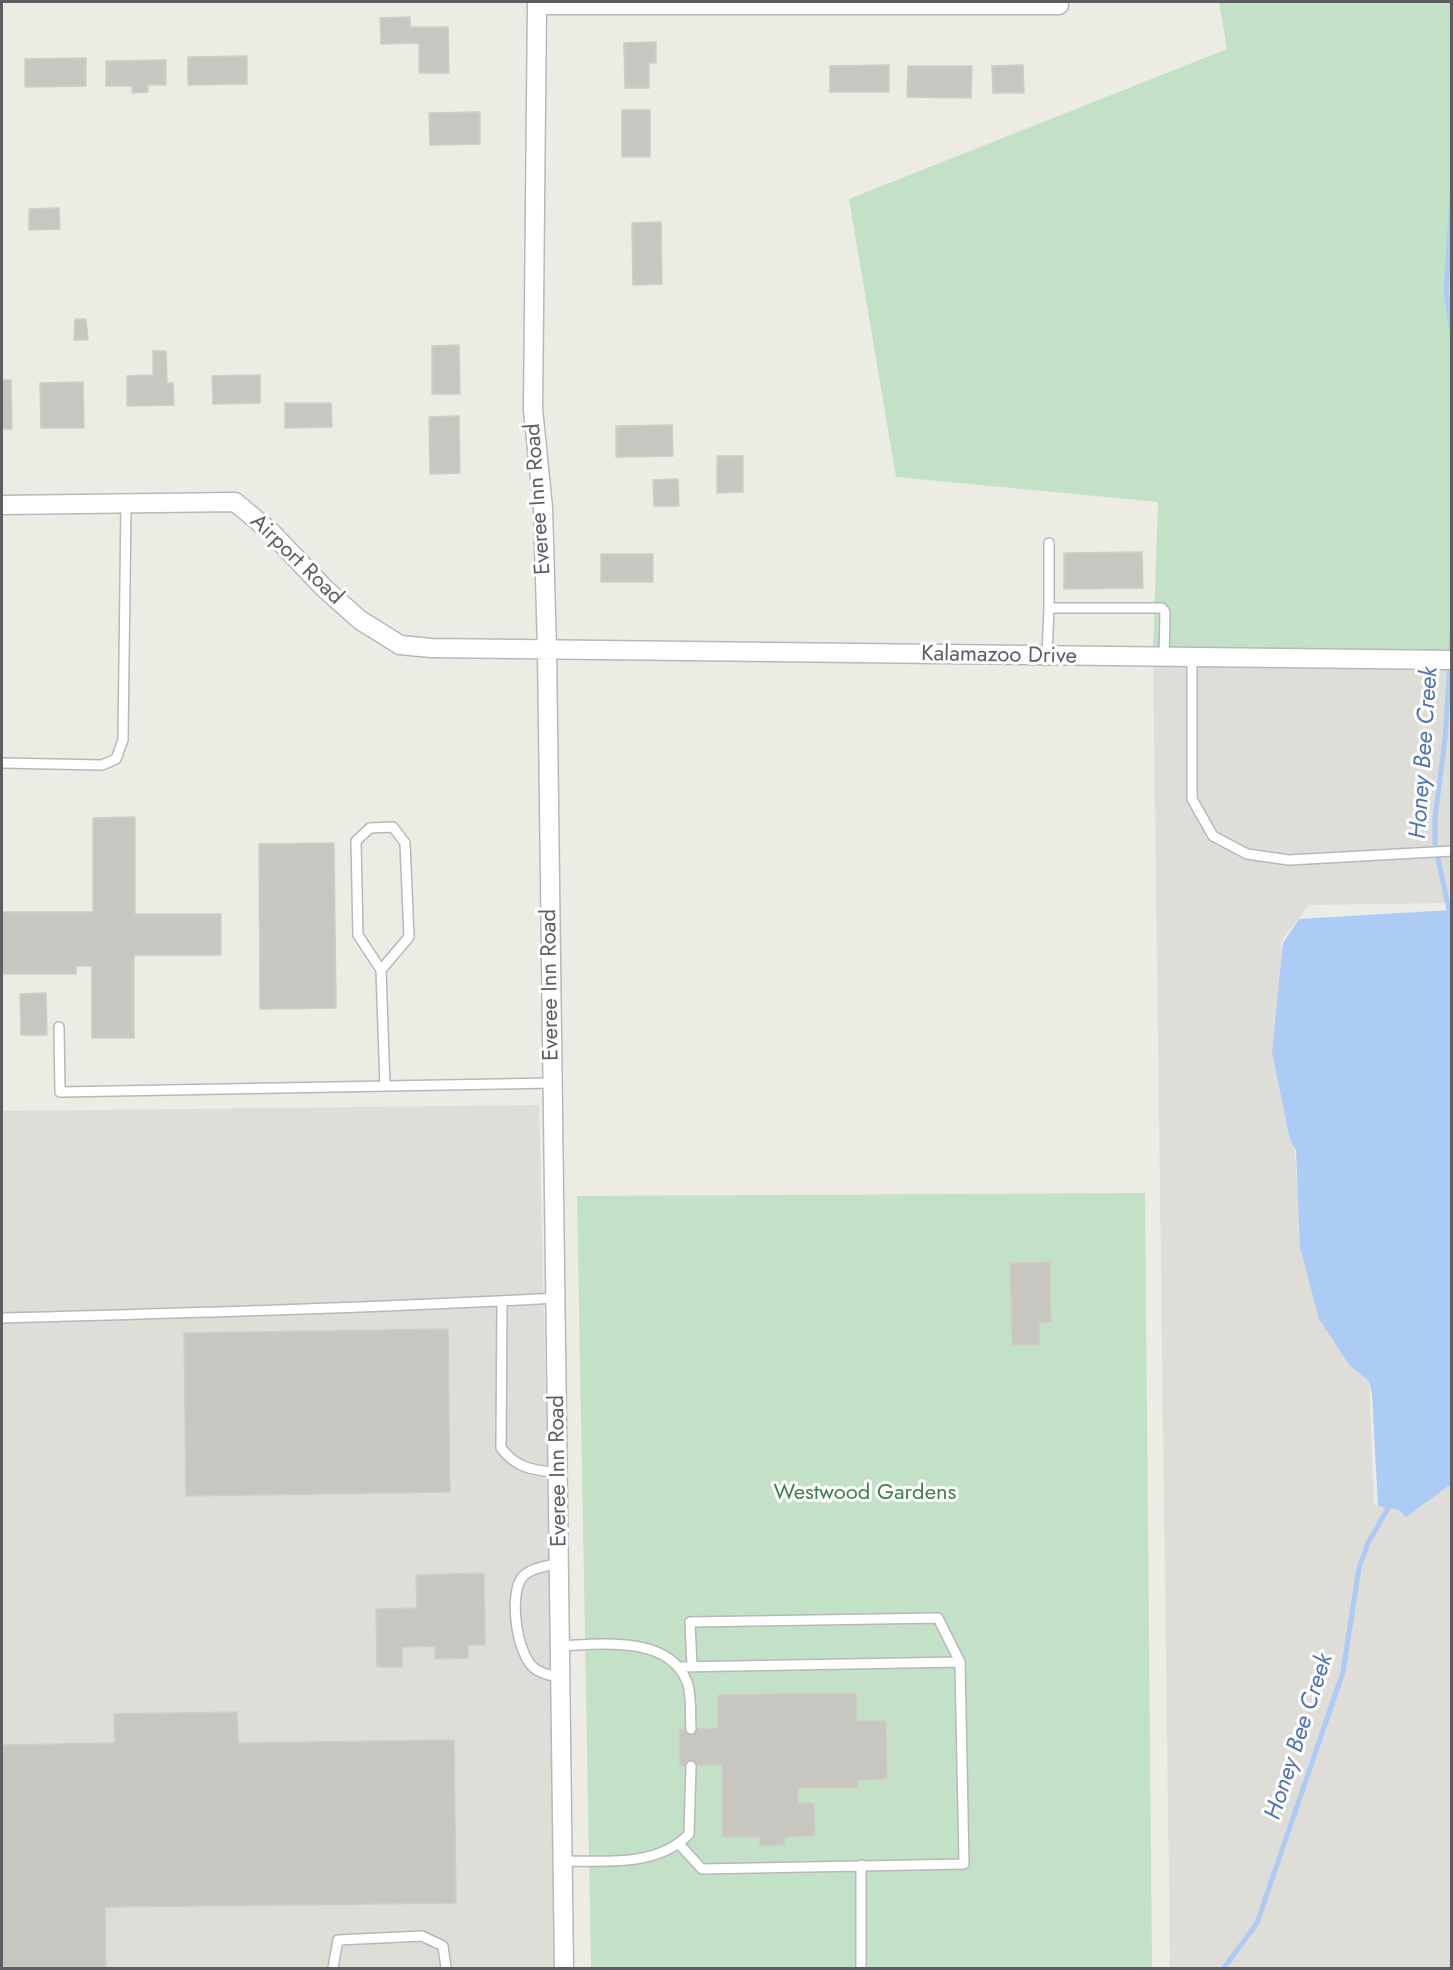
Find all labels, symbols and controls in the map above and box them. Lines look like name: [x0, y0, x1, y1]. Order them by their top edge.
street label: Everee Inn Road: [521, 422, 557, 576]
street label: Airport Road: [244, 509, 348, 611]
street label: Kalamazoo Drive: [921, 641, 1077, 671]
water label: Honey Bee Creek: [1405, 666, 1445, 840]
street label: Everee Inn Road: [536, 909, 566, 1061]
street label: Everee Inn Road: [544, 1395, 574, 1547]
park label: Westwood Gardens: [774, 1481, 956, 1507]
water label: Honey Bee Creek: [1260, 1650, 1340, 1824]

